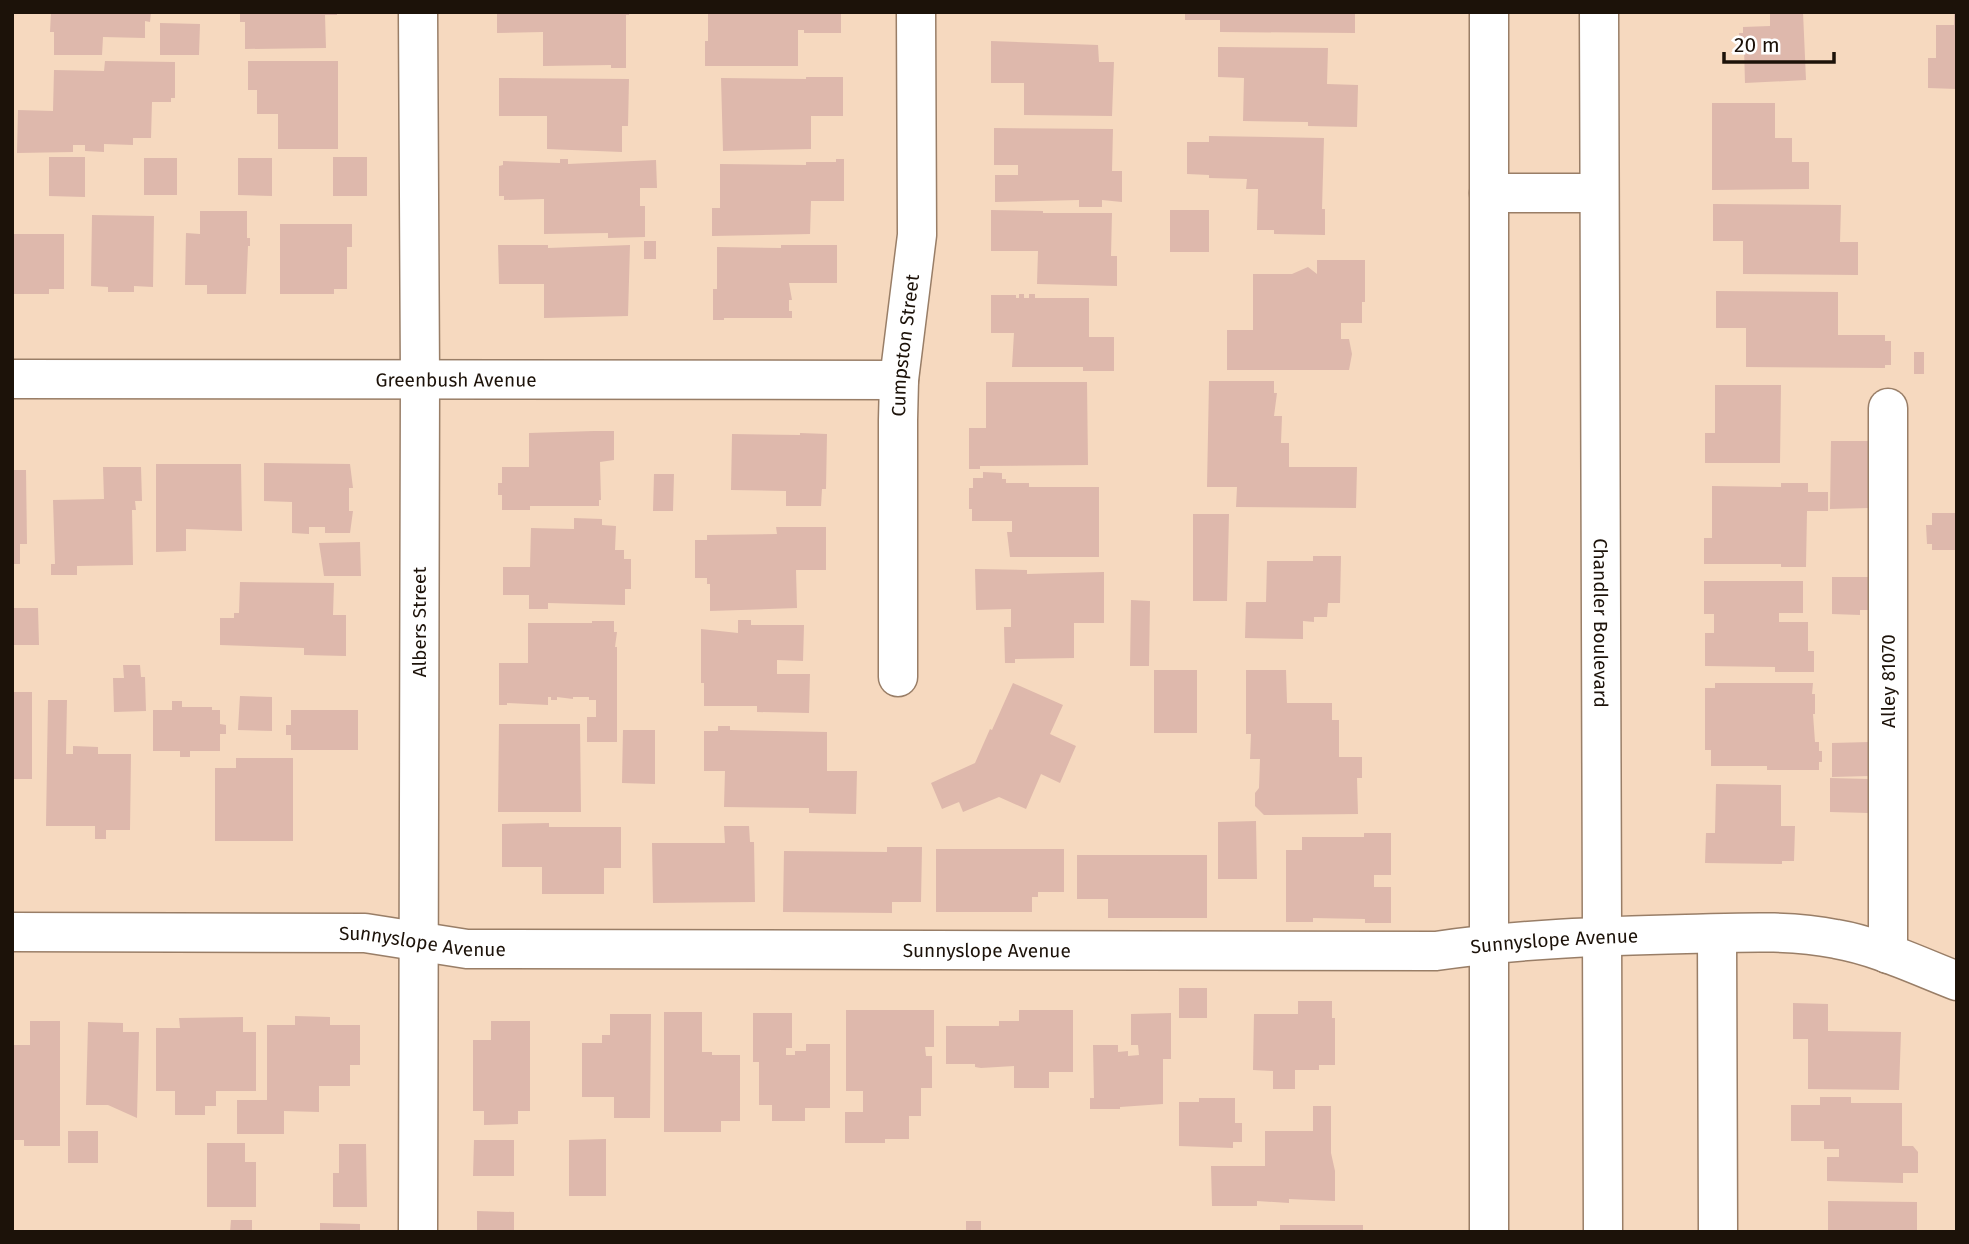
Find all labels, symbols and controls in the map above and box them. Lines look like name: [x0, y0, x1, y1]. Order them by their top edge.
scale bar: [1724, 21, 1834, 65]
text: 20 m: [1734, 32, 1780, 58]
street label: Cumpston Street: [887, 273, 924, 417]
street label: Greenbush Avenue: [375, 368, 537, 392]
street label: Chandler Boulevard: [1589, 538, 1612, 708]
street label: Albers Street: [408, 567, 431, 677]
street label: Alley 81070: [1877, 634, 1900, 728]
street label: Sunnyslope Avenue: [339, 921, 506, 961]
street label: Sunnyslope Avenue: [1469, 924, 1639, 958]
street label: Sunnyslope Avenue: [903, 939, 1071, 962]

